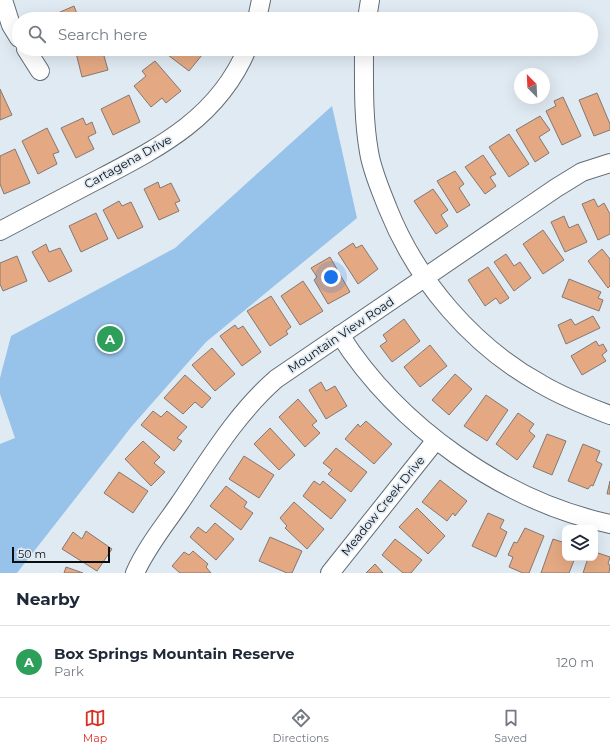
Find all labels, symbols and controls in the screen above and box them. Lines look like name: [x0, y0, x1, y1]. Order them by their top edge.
search box: [12, 12, 598, 56]
icon: search: [26, 23, 48, 45]
text: Search here: [58, 25, 147, 44]
north arrow: [514, 68, 550, 104]
street label: Cartagena Drive: [82, 131, 174, 192]
your location: [321, 267, 341, 287]
street label: Mountain View Road: [285, 293, 397, 376]
pin: A: [97, 324, 123, 354]
street label: Meadow Creek Drive: [338, 453, 428, 559]
map controls: [562, 525, 598, 561]
button: layers: [562, 525, 598, 561]
scale bar: [12, 545, 110, 564]
text: 50 m: [18, 547, 46, 561]
text: Nearby: [16, 589, 80, 609]
text: Box Springs Mountain Reserve: [54, 644, 295, 663]
text: A: [24, 654, 34, 670]
text: 120 m: [556, 654, 594, 670]
text: Park: [54, 663, 84, 679]
tab: Map: [83, 707, 107, 745]
tab: Directions: [273, 707, 329, 745]
tab: Saved: [494, 707, 527, 745]

